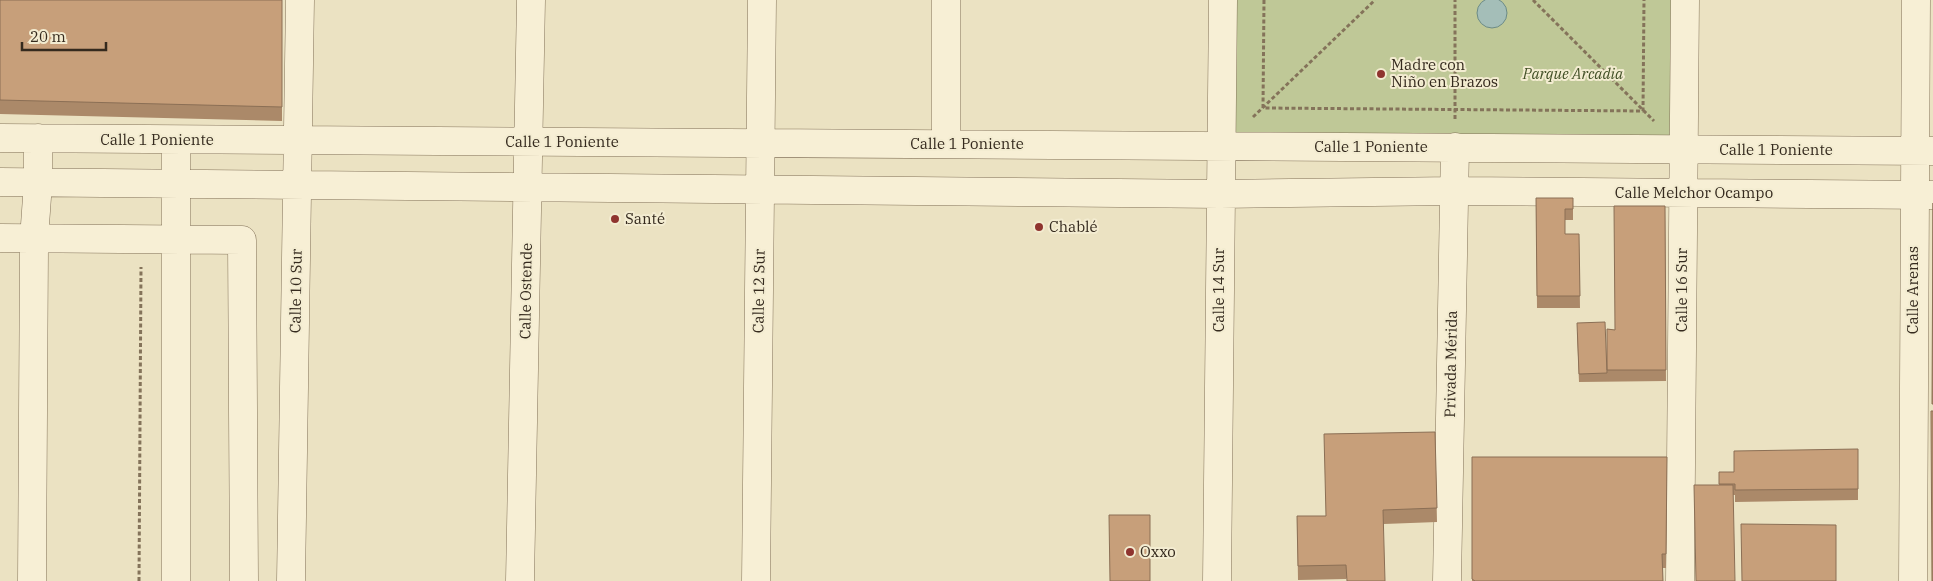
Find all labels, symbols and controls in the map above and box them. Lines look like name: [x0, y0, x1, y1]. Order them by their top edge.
scale bar: [22, 20, 106, 52]
text: 20 m: [30, 27, 66, 46]
place label: Madre con Niño en Brazos: [1391, 55, 1498, 91]
park label: Parque Arcadia: [1522, 64, 1624, 83]
marker: Madre con Niño en Brazos: [1375, 68, 1387, 80]
street label: Calle 1 Poniente: [100, 130, 214, 149]
street label: Calle 1 Poniente: [505, 132, 619, 151]
street label: Calle 1 Poniente: [910, 134, 1024, 153]
street label: Calle 1 Poniente: [1314, 137, 1428, 156]
street label: Calle 1 Poniente: [1719, 140, 1833, 159]
street label: Calle Melchor Ocampo: [1615, 183, 1773, 202]
place label: Santé: [625, 209, 665, 228]
marker: Santé: [609, 213, 621, 225]
place label: Chablé: [1049, 217, 1098, 236]
marker: Chablé: [1033, 221, 1045, 233]
street label: Calle Ostende: [515, 243, 536, 339]
street label: Calle Arenas: [1903, 246, 1922, 334]
street label: Calle 14 Sur: [1209, 247, 1228, 332]
street label: Calle 16 Sur: [1672, 247, 1691, 332]
street label: Calle 10 Sur: [285, 248, 306, 333]
street label: Calle 12 Sur: [748, 248, 769, 333]
street label: Privada Mérida: [1440, 310, 1461, 418]
place label: Oxxo: [1140, 542, 1176, 561]
marker: Oxxo: [1124, 546, 1136, 558]

